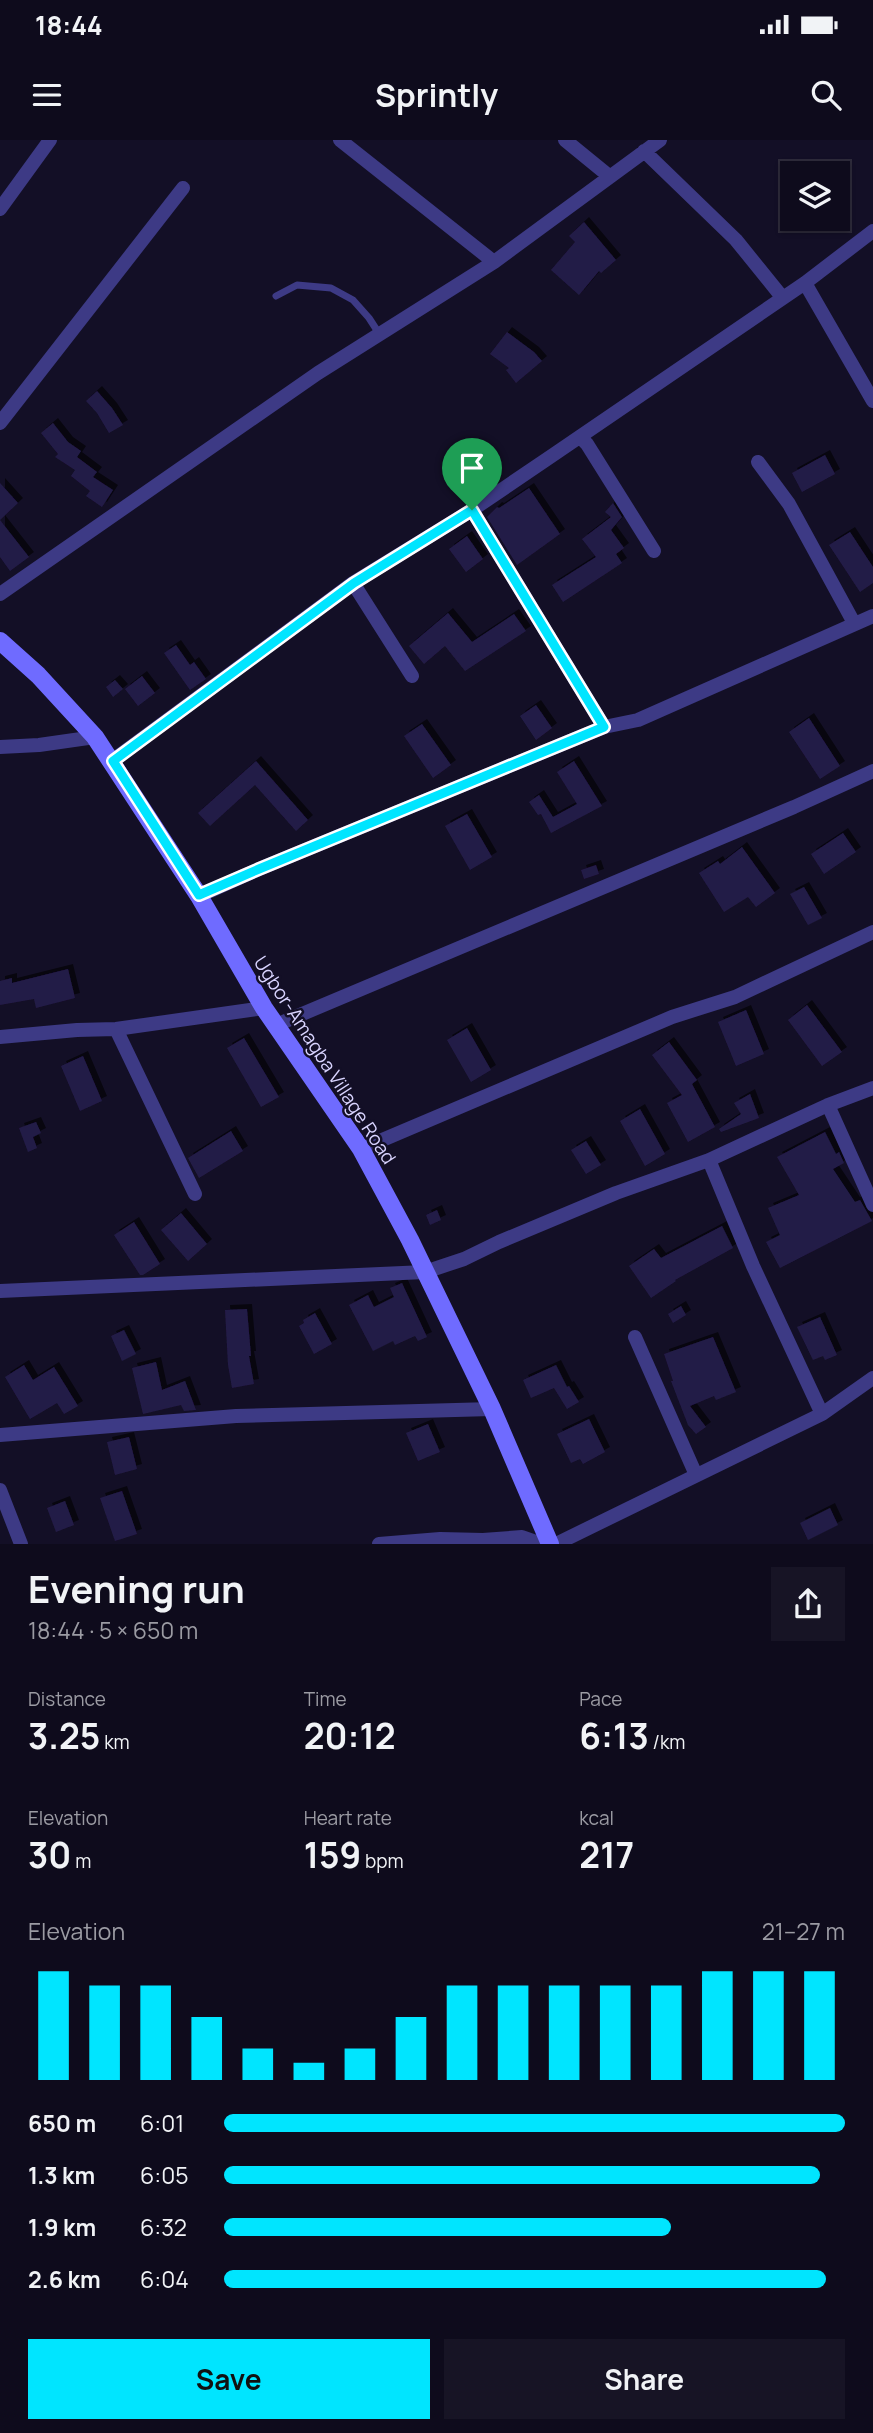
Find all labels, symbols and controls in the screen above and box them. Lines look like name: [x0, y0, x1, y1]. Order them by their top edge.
text: 18:44: [35, 7, 103, 43]
text: Sprintly: [375, 73, 498, 117]
icon: menu: [28, 76, 66, 114]
icon: search: [807, 76, 845, 114]
map controls: [780, 161, 850, 231]
button: layers: [780, 161, 850, 231]
pin: [442, 438, 502, 510]
icon: arrive: [453, 449, 491, 487]
street label: Ugbor-Amagba Village Road: [248, 951, 402, 1169]
text: Evening run: [28, 1562, 245, 1614]
button: share: [771, 1567, 845, 1641]
text: 18:44 · 5 × 650 m: [28, 1614, 198, 1646]
text: Distance: [28, 1686, 106, 1712]
text: Time: [304, 1686, 347, 1712]
text: Pace: [579, 1686, 622, 1712]
text: 3.25: [28, 1712, 100, 1760]
text: 20:12: [304, 1712, 396, 1760]
text: 6:13: [579, 1712, 649, 1760]
text: km: [100, 1729, 130, 1755]
text: /km: [649, 1729, 685, 1755]
text: Elevation: [28, 1805, 108, 1831]
text: Heart rate: [304, 1805, 392, 1831]
text: kcal: [579, 1805, 614, 1831]
text: 30: [28, 1831, 71, 1879]
text: 159: [304, 1831, 361, 1879]
text: 217: [579, 1831, 634, 1879]
text: m: [71, 1848, 91, 1874]
text: bpm: [361, 1848, 404, 1874]
text: Elevation: [28, 1915, 125, 1947]
text: 21–27 m: [762, 1915, 845, 1947]
text: 650 m: [28, 2107, 96, 2139]
text: 6:01: [140, 2107, 184, 2139]
text: 1.3 km: [28, 2159, 95, 2191]
text: 6:05: [140, 2159, 188, 2191]
text: 1.9 km: [28, 2211, 96, 2243]
text: 6:32: [140, 2211, 187, 2243]
text: 2.6 km: [28, 2263, 101, 2295]
text: 6:04: [140, 2263, 189, 2295]
button: Save: [28, 2339, 430, 2419]
button: Share: [444, 2339, 845, 2419]

